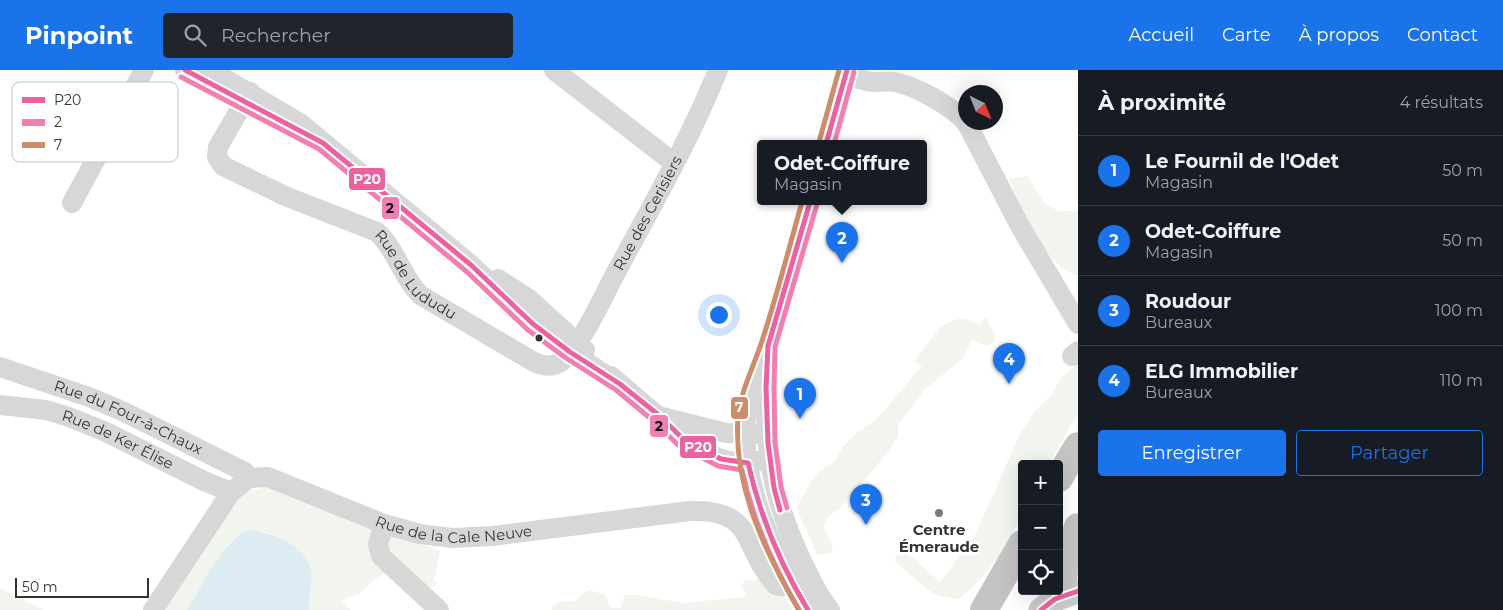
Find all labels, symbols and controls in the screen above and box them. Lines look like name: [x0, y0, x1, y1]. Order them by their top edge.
search box: [163, 13, 513, 58]
text: Pinpoint: [25, 21, 133, 50]
icon: search: [181, 21, 209, 49]
text: Rechercher: [221, 24, 331, 47]
text: Accueil: [1129, 24, 1194, 46]
text: Carte: [1222, 24, 1271, 46]
text: À propos: [1299, 24, 1379, 46]
text: Contact: [1407, 24, 1478, 46]
legend: [12, 82, 178, 162]
north arrow: [958, 85, 1003, 130]
text: À proximité: [1098, 90, 1226, 115]
text: P20: [54, 91, 81, 109]
text: 4 résultats: [1400, 93, 1483, 112]
text: 2: [54, 113, 62, 131]
text: 7: [54, 136, 62, 154]
popup: [757, 140, 927, 205]
text: Le Fournil de l'Odet: [1145, 150, 1339, 173]
street label: Rue des Cerisiers: [609, 152, 686, 274]
text: Odet-Coiffure: [774, 152, 910, 175]
text: 1: [1111, 161, 1117, 180]
text: 50 m: [1442, 161, 1483, 180]
line badge: P20: [348, 167, 386, 191]
text: P20: [353, 170, 381, 188]
text: Magasin: [1145, 173, 1213, 192]
text: Magasin: [774, 175, 842, 194]
line badge: 2: [381, 196, 400, 220]
text: 2: [386, 199, 394, 217]
text: Odet-Coiffure: [1145, 220, 1281, 243]
pin: 2: [826, 222, 858, 263]
street label: Rue de Lududu: [371, 225, 460, 323]
text: 2: [1109, 231, 1119, 250]
text: 50 m: [1442, 231, 1483, 250]
text: Magasin: [1145, 243, 1213, 262]
text: Roudour: [1145, 290, 1231, 313]
text: 3: [1109, 301, 1119, 320]
text: 100 m: [1435, 301, 1483, 320]
your location: [706, 302, 732, 328]
text: Bureaux: [1145, 313, 1212, 332]
unlabelled marker: [534, 333, 544, 343]
pin: 4: [993, 343, 1025, 384]
text: ELG Immobilier: [1145, 360, 1298, 383]
text: 4: [1108, 371, 1120, 390]
text: 110 m: [1440, 371, 1483, 390]
street label: Rue du Four-à-Chaux: [52, 376, 206, 458]
pin: 1: [784, 378, 816, 419]
text: Bureaux: [1145, 383, 1212, 402]
line badge: 7: [730, 396, 749, 420]
text: 7: [735, 398, 744, 416]
street label: Rue de Ker Élise: [60, 405, 177, 473]
line badge: 2: [649, 414, 669, 438]
text: 2: [655, 417, 663, 435]
button: Enregistrer: [1098, 430, 1286, 476]
button: Partager: [1296, 430, 1483, 476]
line badge: P20: [679, 435, 717, 459]
text: P20: [684, 438, 712, 456]
map controls: [1018, 460, 1063, 595]
button: +: [1018, 460, 1063, 505]
pin: 3: [850, 484, 882, 525]
button: −: [1018, 505, 1063, 550]
marker: Centre Émeraude: [933, 507, 945, 519]
street label: Rue de la Cale Neuve: [372, 511, 533, 547]
place label: Centre Émeraude: [899, 520, 979, 556]
button: locate: [1018, 550, 1063, 595]
scale bar: [15, 575, 149, 598]
text: 50 m: [22, 578, 58, 596]

